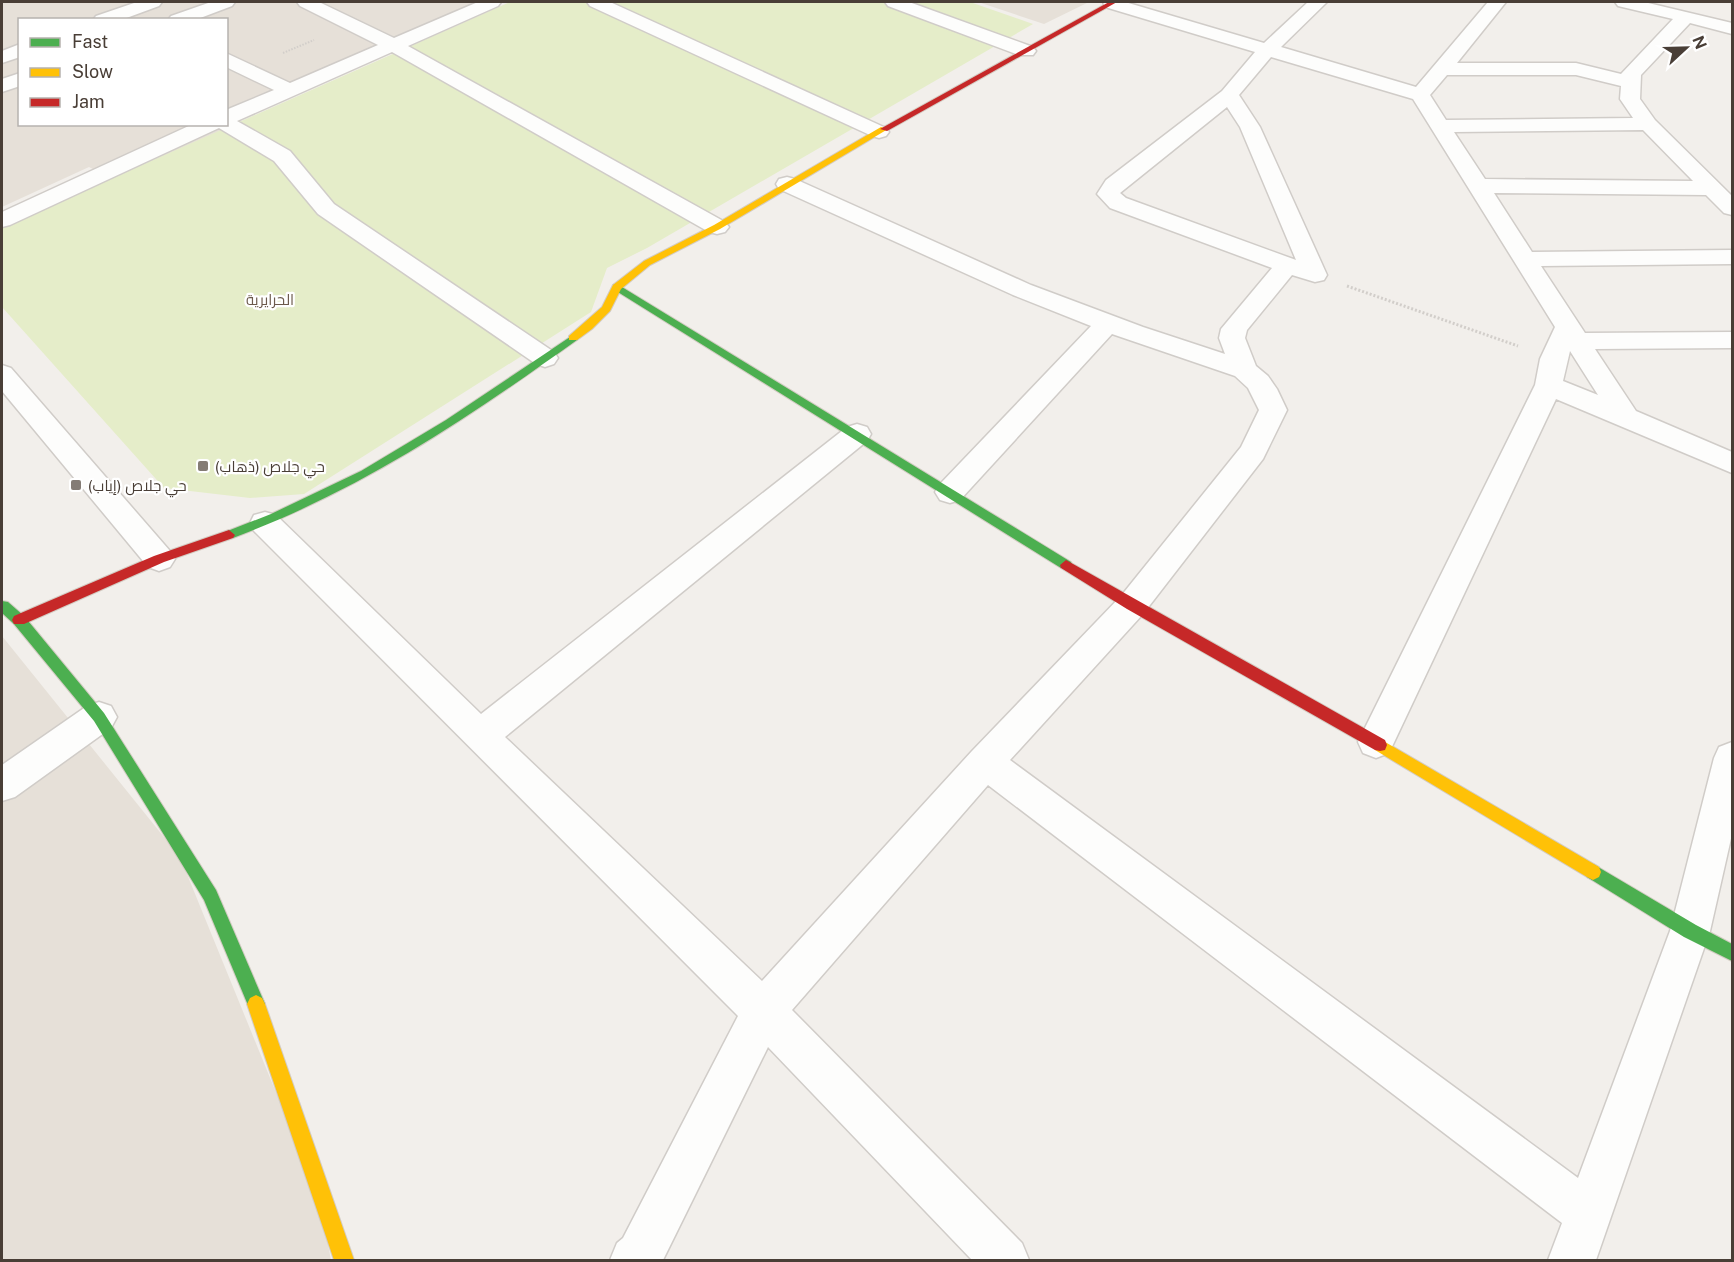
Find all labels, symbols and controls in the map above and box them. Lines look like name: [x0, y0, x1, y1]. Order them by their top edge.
legend: [18, 18, 228, 126]
north arrow: [1656, 18, 1716, 78]
text: Fast: [72, 31, 108, 52]
text: N: [1688, 33, 1711, 52]
text: Slow: [72, 61, 113, 82]
text: Jam: [72, 91, 105, 112]
district label: الحرايرية: [246, 291, 294, 309]
place label: حي جلاص (ذهاب): [215, 458, 325, 479]
marker: حي جلاص (ذهاب): [196, 459, 210, 473]
place label: حي جلاص (إياب): [88, 477, 187, 498]
marker: حي جلاص (إياب): [69, 478, 83, 492]

